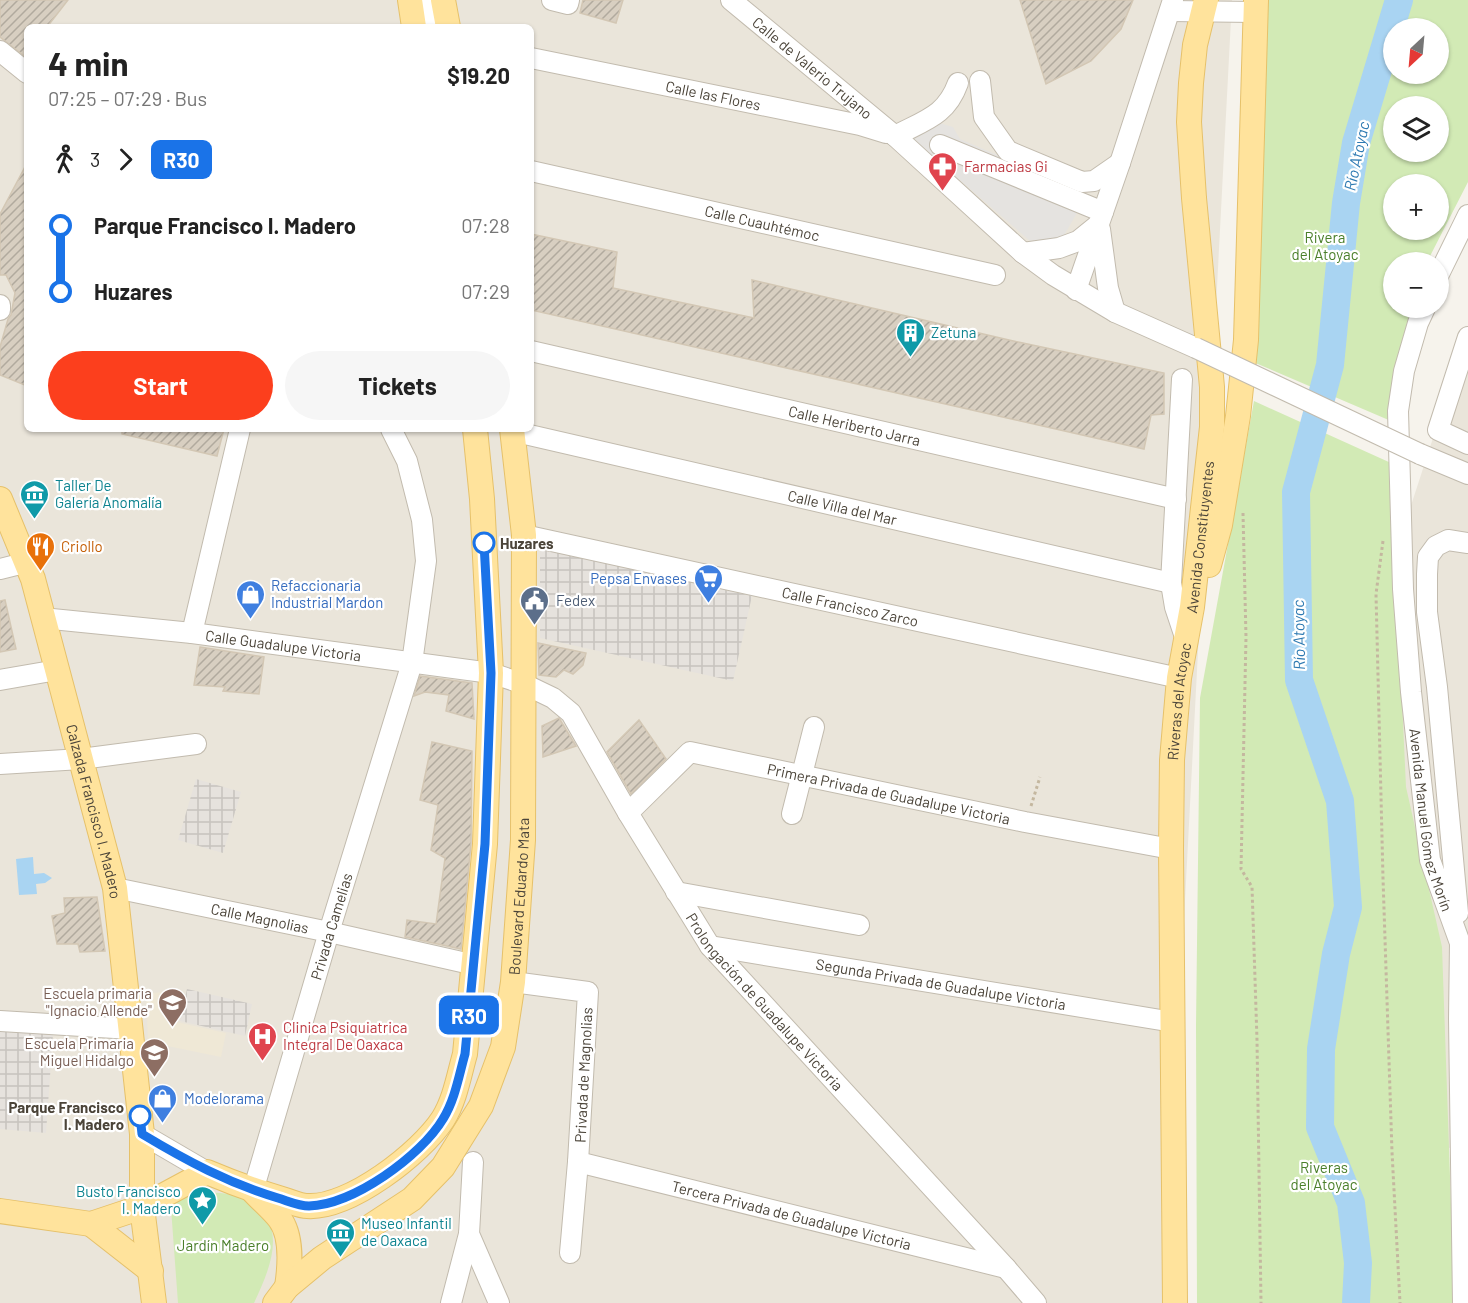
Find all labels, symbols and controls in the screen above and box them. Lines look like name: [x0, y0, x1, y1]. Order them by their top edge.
street label: Calle de Valerio Trujano: [749, 13, 876, 123]
north arrow: [1383, 18, 1449, 84]
map controls: [1383, 18, 1449, 318]
text: 4 min: [48, 43, 129, 83]
text: $19.20: [447, 62, 510, 88]
street label: Calle las Flores: [664, 77, 762, 114]
text: 07:25 – 07:29 · Bus: [48, 86, 207, 110]
button: layers: [1383, 96, 1449, 162]
water label: Río Atoyac: [1339, 120, 1373, 192]
icon: walk: [48, 143, 81, 176]
icon: forward: [109, 143, 142, 176]
text: 3: [90, 147, 100, 171]
text: R30: [163, 147, 200, 172]
pharmacy icon: Farmacias Gi: [927, 150, 959, 192]
place label: Farmacias Gi: [964, 157, 1048, 175]
button: +: [1383, 174, 1449, 240]
street label: Calle Cuauhtémoc: [703, 201, 822, 244]
text: Parque Francisco I. Madero: [94, 212, 356, 238]
text: 07:28: [461, 213, 510, 237]
park label: Rivera del Atoyac: [1292, 228, 1359, 263]
button: −: [1383, 252, 1449, 318]
text: Huzares: [94, 278, 173, 304]
text: 07:29: [461, 279, 510, 303]
building icon: Zetuna: [894, 316, 926, 358]
place label: Zetuna: [931, 323, 976, 341]
button: Start: [48, 351, 273, 420]
button: Tickets: [285, 351, 510, 420]
street label: Calle Heriberto Jarra: [787, 401, 922, 449]
street label: Avenida Constituyentes: [1182, 460, 1217, 614]
place label: Taller De Galería Anomalía: [55, 476, 162, 511]
museum icon: Taller De Galería Anomalía: [18, 478, 50, 520]
street label: Calle Villa del Mar: [786, 486, 899, 529]
restaurant icon: Criollo: [24, 530, 56, 572]
marker: Huzares: [473, 532, 495, 554]
place label: Huzares: [500, 534, 554, 552]
place label: Criollo: [61, 537, 103, 555]
supermarket icon: Pepsa Envases: [692, 562, 724, 604]
place label: Pepsa Envases: [590, 569, 687, 587]
place label: Refaccionaria Industrial Mardon: [271, 576, 383, 611]
shop icon: Refaccionaria Industrial Mardon: [234, 578, 266, 620]
street label: Calle Francisco Zarco: [780, 583, 920, 630]
public building icon: Fedex: [519, 584, 551, 626]
place label: Fedex: [556, 591, 595, 609]
water label: Río Atoyac: [1288, 600, 1308, 670]
street label: Calle Guadalupe Victoria: [204, 626, 362, 665]
street label: Riveras del Atoyac: [1163, 641, 1194, 761]
street label: Calzada Francisco I. Madero: [63, 722, 125, 900]
street label: Avenida Manuel Gómez Morín: [1406, 727, 1457, 914]
street label: Primera Privada de Guadalupe Victoria: [766, 759, 1012, 828]
street label: Boulevard Eduardo Mata: [505, 818, 532, 976]
street label: Privada Camelias: [306, 871, 356, 982]
street label: Calle Magnolias: [209, 899, 310, 937]
street label: Prolongación de Guadalupe Victoria: [683, 909, 847, 1094]
street label: Segunda Privada de Guadalupe Victoria: [815, 955, 1067, 1013]
place label: Escuela primaria "Ignacio Allende": [43, 984, 152, 1019]
school or university icon: Escuela primaria "Ignacio Allende": [157, 986, 189, 1028]
line badge: R30: [434, 996, 504, 1034]
text: R30: [451, 1003, 487, 1028]
street label: Privada de Magnolias: [570, 1007, 596, 1143]
place label: Clinica Psiquiatrica Integral De Oaxaca: [283, 1018, 408, 1053]
hospital icon: Clinica Psiquiatrica Integral De Oaxaca: [246, 1020, 278, 1062]
place label: Escuela Primaria Miguel Hidalgo: [25, 1034, 134, 1069]
school or university icon: Escuela Primaria Miguel Hidalgo: [139, 1036, 171, 1078]
shop icon: Modelorama: [147, 1082, 179, 1124]
place label: Modelorama: [184, 1089, 264, 1107]
place label: Parque Francisco I. Madero: [9, 1098, 124, 1133]
marker: Parque Francisco I. Madero: [129, 1105, 151, 1127]
park label: Riveras del Atoyac: [1291, 1158, 1358, 1193]
street label: Tercera Privada de Guadalupe Victoria: [670, 1177, 913, 1253]
place label: Busto Francisco I. Madero: [76, 1182, 181, 1217]
place icon: Busto Francisco I. Madero: [186, 1184, 218, 1226]
place label: Museo Infantil de Oaxaca: [361, 1214, 452, 1249]
museum icon: Museo Infantil de Oaxaca: [324, 1216, 356, 1258]
park label: Jardín Madero: [177, 1236, 269, 1254]

